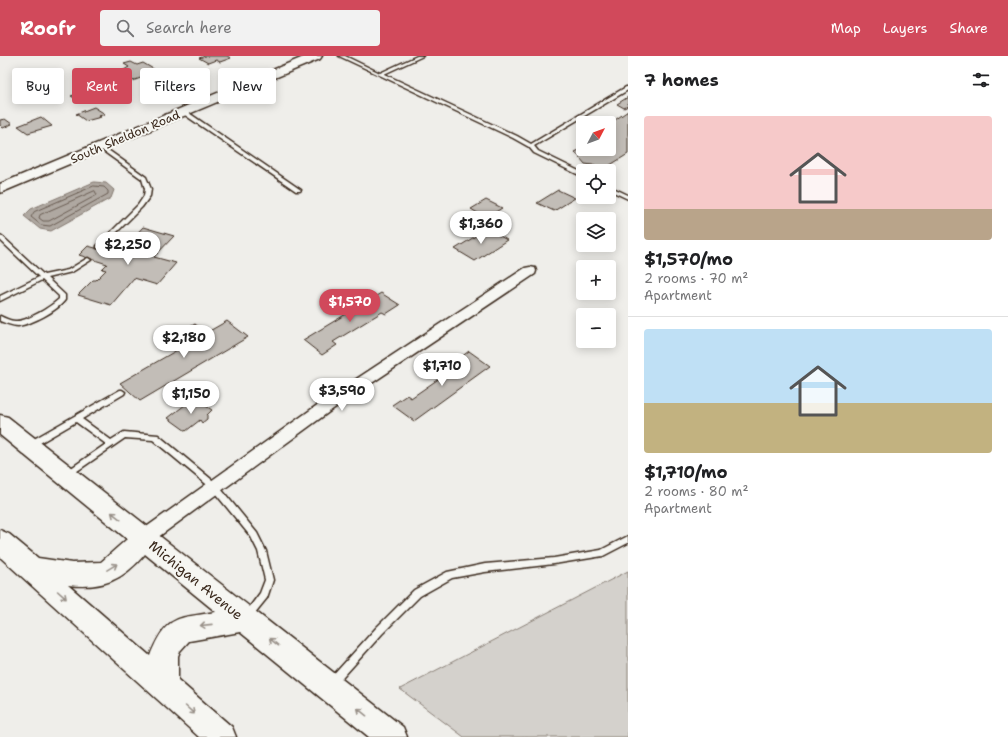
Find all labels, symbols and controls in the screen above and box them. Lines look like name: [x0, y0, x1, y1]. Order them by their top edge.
search box: [100, 10, 380, 46]
text: Roofr: [20, 16, 76, 41]
icon: search: [114, 17, 136, 39]
text: Search here: [146, 18, 232, 38]
text: Map: [831, 19, 861, 37]
text: Layers: [883, 19, 927, 37]
text: Share: [949, 19, 988, 37]
chip: Buy: [12, 68, 64, 104]
chip: Rent: [72, 68, 132, 104]
chip: Filters: [140, 68, 210, 104]
chip: New: [218, 68, 276, 104]
text: 7 homes: [644, 69, 719, 91]
icon: filters: [970, 69, 992, 91]
street label: South Sheldon Road: [68, 106, 183, 167]
north arrow: [576, 116, 616, 156]
map controls: [576, 116, 616, 348]
icon: home: [782, 142, 854, 214]
button: locate: [576, 164, 616, 204]
pin: $1,360: [448, 211, 514, 245]
button: layers: [576, 212, 616, 252]
text: $1,360: [459, 215, 503, 232]
pin: $2,250: [95, 232, 161, 266]
text: $2,250: [104, 236, 152, 253]
text: $1,570/mo: [644, 248, 733, 270]
button: +: [576, 260, 616, 300]
text: 2 rooms · 70 m²: [644, 270, 748, 287]
text: Apartment: [644, 287, 712, 304]
pin: $1,570: [317, 289, 383, 323]
text: $1,570: [328, 293, 372, 310]
button: −: [576, 308, 616, 348]
pin: $2,180: [151, 325, 217, 359]
text: $2,180: [162, 329, 206, 346]
pin: $1,710: [409, 353, 475, 387]
icon: home: [782, 355, 854, 427]
text: $1,710: [422, 357, 462, 374]
pin: $3,590: [309, 378, 375, 412]
pin: $1,150: [158, 381, 224, 415]
text: $3,590: [318, 382, 366, 399]
text: $1,150: [171, 385, 211, 402]
text: $1,710/mo: [644, 461, 728, 483]
text: 2 rooms · 80 m²: [644, 483, 748, 500]
text: Apartment: [644, 500, 712, 517]
one-way arrow: [110, 511, 121, 520]
street label: Michigan Avenue: [145, 536, 247, 624]
one-way arrow: [106, 563, 118, 571]
one-way arrow: [57, 590, 67, 599]
one-way arrow: [200, 622, 213, 629]
one-way arrow: [269, 638, 280, 647]
one-way arrow: [185, 705, 195, 714]
one-way arrow: [357, 708, 367, 717]

